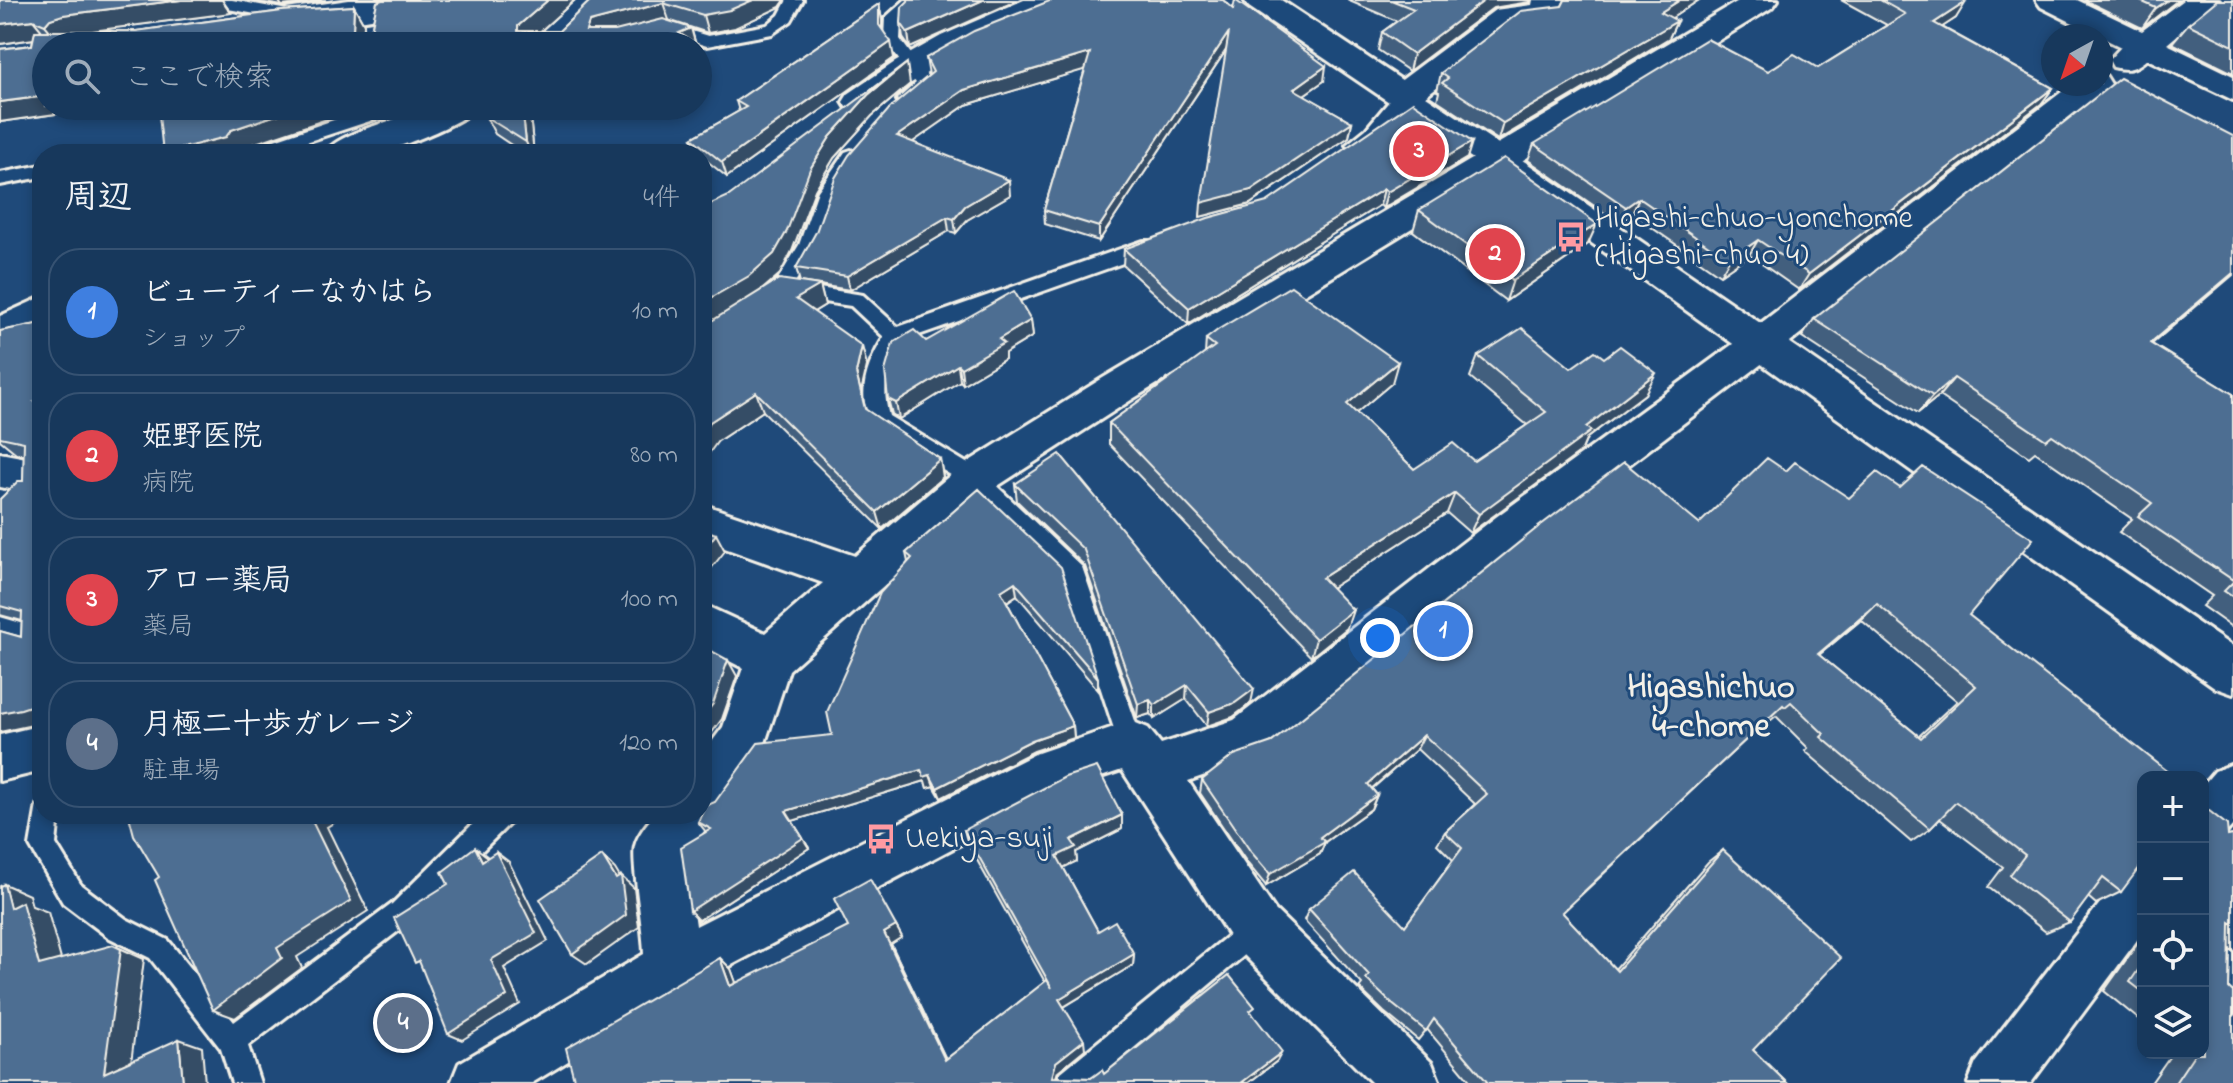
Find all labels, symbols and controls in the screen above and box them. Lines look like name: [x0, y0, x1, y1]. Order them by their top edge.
north arrow: [2041, 24, 2113, 96]
search box: [32, 32, 712, 120]
icon: search: [60, 54, 104, 98]
text: ここで検索: [124, 57, 274, 101]
pin: 3: [1393, 121, 1445, 181]
text: 周辺: [64, 174, 132, 224]
text: 4件: [643, 180, 680, 218]
place label: Higashi-chuo-yonchome (Higashi-chuo 4): [1595, 196, 1914, 280]
bus stop icon: Higashi-chuo-yonchome (Higashi-chuo 4): [1554, 220, 1588, 254]
pin: 2: [1469, 224, 1521, 284]
text: ビューティーなかはら: [142, 272, 438, 316]
text: 1: [88, 293, 96, 331]
text: 10 m: [632, 293, 678, 331]
text: ショップ: [142, 321, 245, 359]
text: 姫野医院: [142, 416, 262, 460]
text: 2: [86, 437, 98, 475]
text: 80 m: [630, 437, 678, 475]
text: 病院: [142, 465, 194, 503]
text: アロー薬局: [142, 560, 292, 604]
text: 3: [87, 581, 97, 619]
text: 100 m: [621, 581, 678, 619]
pin: 1: [1417, 601, 1469, 661]
text: 薬局: [142, 609, 194, 647]
your location: [1360, 618, 1400, 658]
district label: Higashichuo 4-chome: [1627, 664, 1795, 753]
text: 月極二十歩ガレージ: [142, 704, 414, 748]
text: 4: [87, 725, 97, 763]
text: 120 m: [619, 725, 678, 763]
text: 駐車場: [142, 753, 220, 791]
map controls: [2137, 771, 2209, 1059]
button: +: [2137, 771, 2209, 843]
place label: Uekiya-suji: [905, 816, 1053, 863]
bus stop icon: Uekiya-suji: [864, 822, 898, 856]
button: −: [2137, 843, 2209, 915]
button: locate: [2137, 915, 2209, 987]
button: layers: [2137, 987, 2209, 1059]
pin: 4: [377, 993, 429, 1053]

